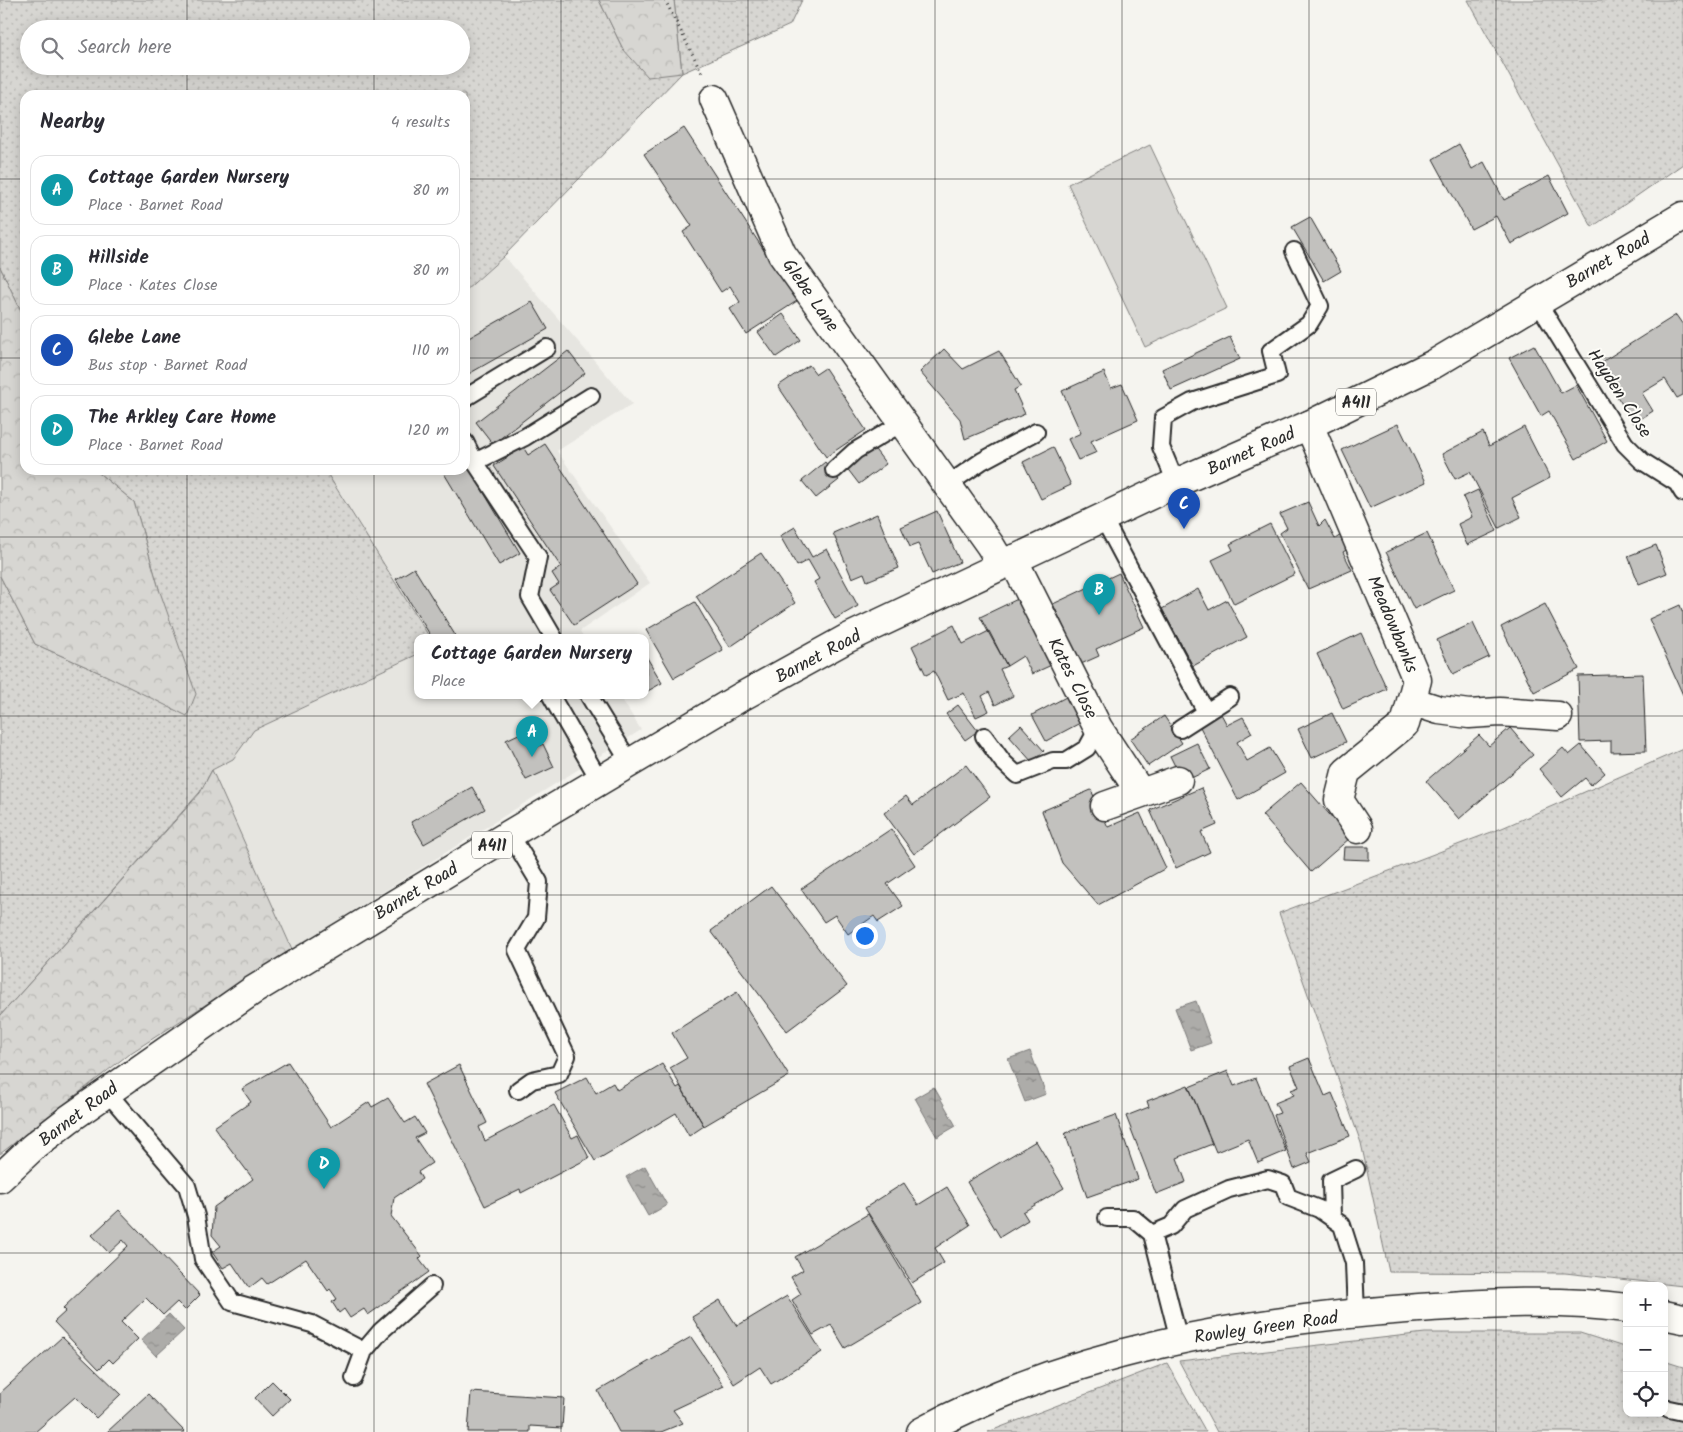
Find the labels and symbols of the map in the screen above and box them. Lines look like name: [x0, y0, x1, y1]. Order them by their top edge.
street label: Barnet Road: [1561, 225, 1658, 297]
street label: Glebe Lane: [774, 253, 846, 339]
street label: Hayden Close: [1579, 343, 1659, 444]
road number: A411: [1336, 388, 1376, 416]
street label: Barnet Road: [1203, 420, 1301, 485]
pin: C: [1168, 488, 1200, 529]
street label: Meadowbanks: [1358, 571, 1425, 678]
pin: B: [1083, 574, 1115, 615]
street label: Barnet Road: [770, 622, 868, 692]
street label: Kates Close: [1039, 633, 1105, 725]
pin: A: [516, 716, 548, 757]
road number: A411: [472, 832, 512, 858]
street label: Barnet Road: [369, 855, 465, 929]
your location: [852, 923, 878, 949]
street label: Barnet Road: [33, 1075, 126, 1155]
pin: D: [308, 1148, 340, 1189]
street label: Rowley Green Road: [1192, 1304, 1341, 1353]

